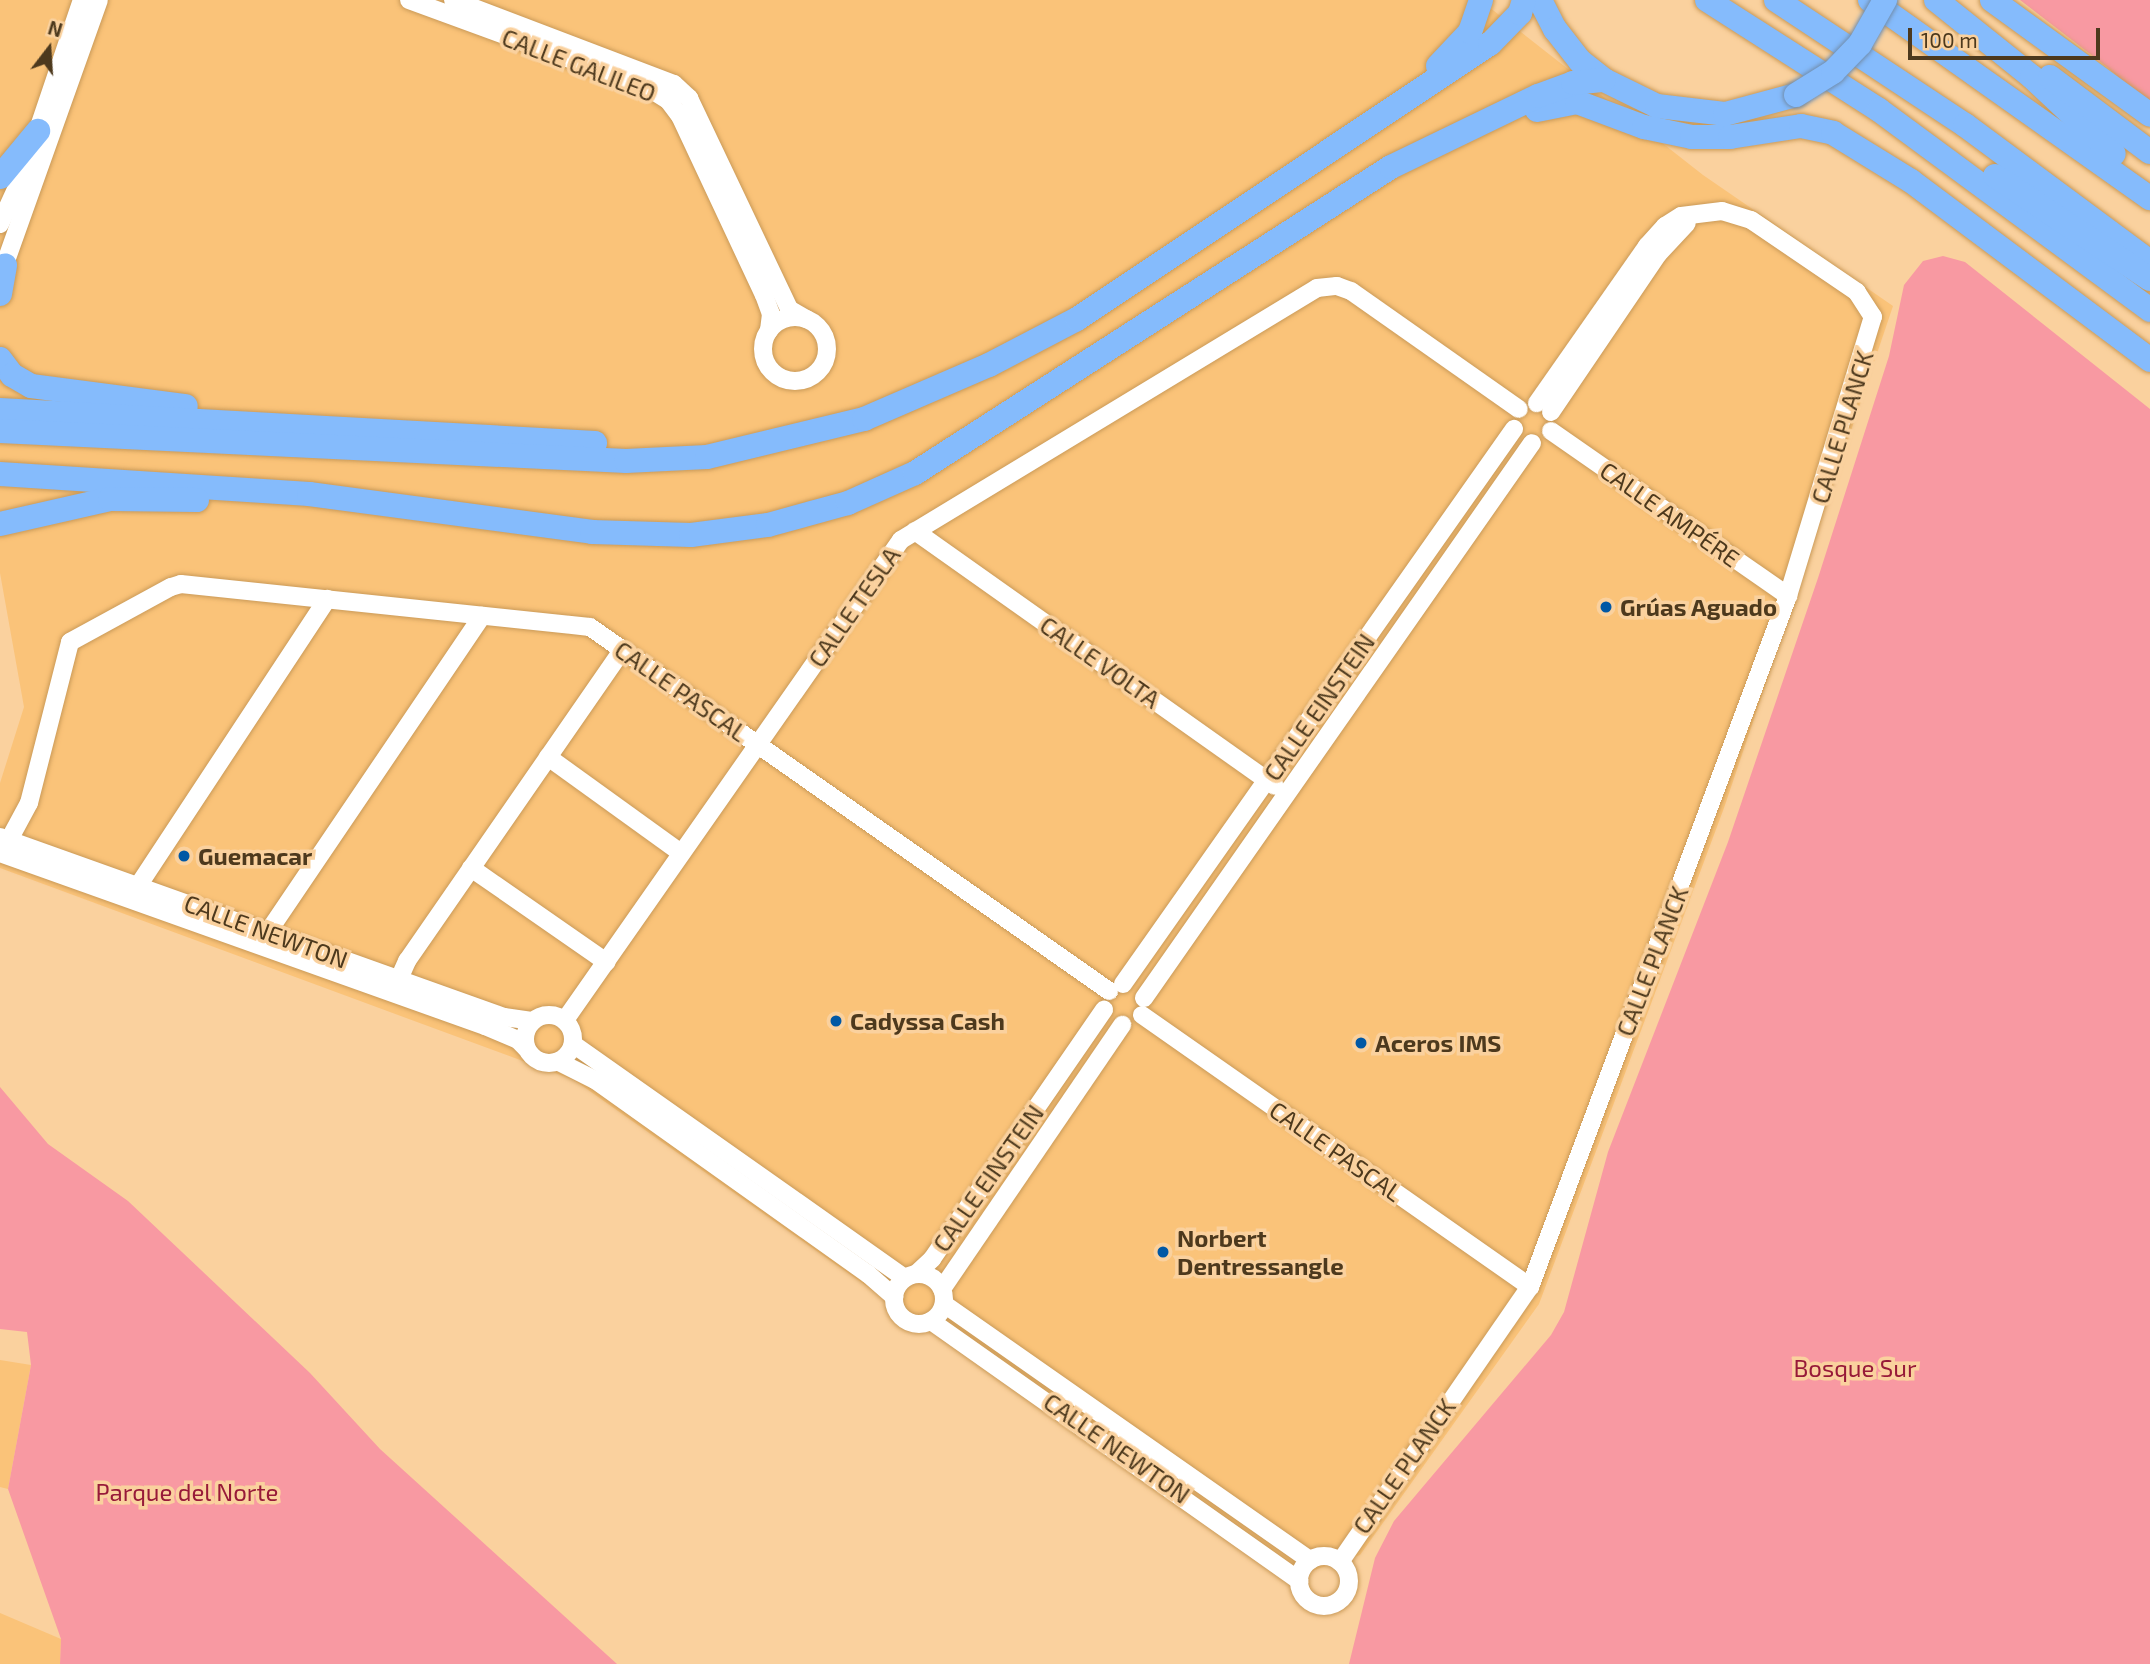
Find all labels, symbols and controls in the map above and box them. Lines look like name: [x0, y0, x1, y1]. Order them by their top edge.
north arrow: [14, 14, 84, 84]
scale bar: [1912, 14, 2104, 58]
text: N: [45, 15, 65, 41]
street label: CALLE GALILEO: [498, 22, 660, 108]
text: 100 m: [1921, 27, 1978, 52]
street label: CALLE PLANCK: [1805, 347, 1879, 507]
street label: CALLE AMPÉRE: [1595, 455, 1745, 573]
street label: CALLE TESLA: [802, 541, 906, 673]
place label: Grúas Aguado: [1620, 593, 1778, 621]
marker: Grúas Aguado: [1598, 599, 1614, 615]
street label: CALLE VOLTA: [1034, 610, 1166, 714]
street label: CALLE EINSTEIN: [1258, 628, 1380, 786]
street label: CALLE PASCAL: [609, 635, 753, 747]
place label: Guemacar: [198, 842, 312, 870]
marker: Guemacar: [176, 848, 192, 864]
street label: CALLE PLANCK: [1610, 882, 1694, 1040]
street label: CALLE NEWTON: [180, 888, 352, 974]
place label: Cadyssa Cash: [850, 1007, 1005, 1035]
marker: Cadyssa Cash: [828, 1013, 844, 1029]
place label: Aceros IMS: [1375, 1029, 1501, 1057]
marker: Aceros IMS: [1353, 1035, 1369, 1051]
street label: CALLE PASCAL: [1264, 1095, 1408, 1207]
street label: CALLE EINSTEIN: [927, 1099, 1049, 1257]
place label: Norbert Dentressangle: [1177, 1224, 1344, 1280]
marker: Norbert Dentressangle: [1155, 1244, 1171, 1260]
park label: Bosque Sur: [1793, 1354, 1917, 1382]
street label: CALLE NEWTON: [1038, 1387, 1196, 1509]
street label: CALLE PLANCK: [1347, 1393, 1461, 1539]
park label: Parque del Norte: [95, 1478, 279, 1506]

